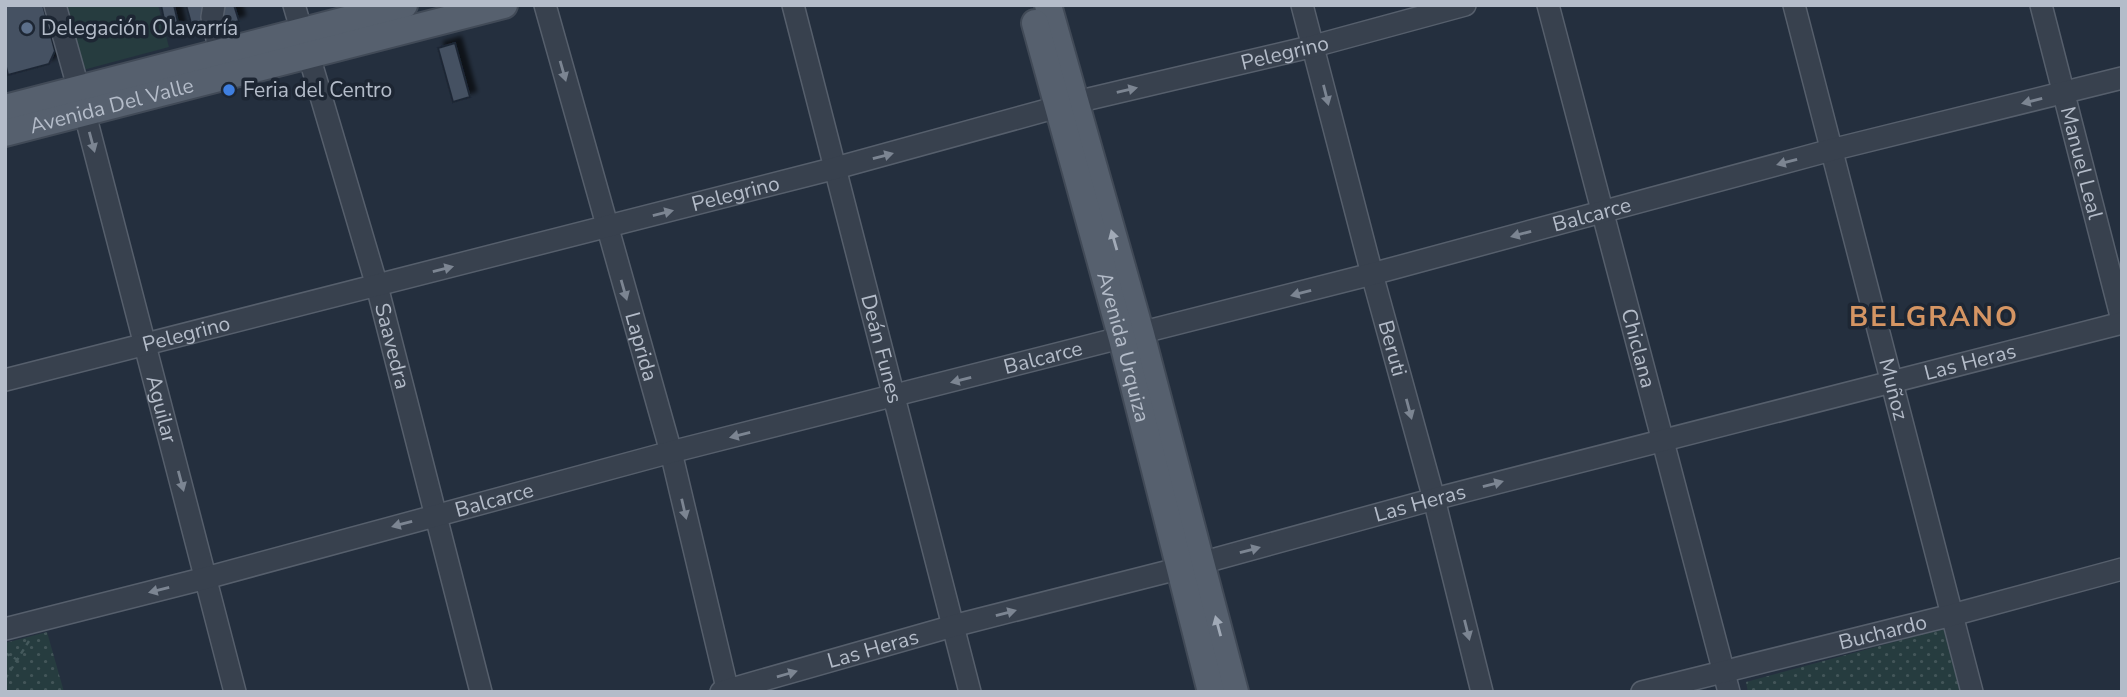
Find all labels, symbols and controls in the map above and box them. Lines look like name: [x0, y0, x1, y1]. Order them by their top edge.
place label: Delegación Olavarría: [41, 14, 238, 42]
marker: Delegación Olavarría: [19, 20, 35, 36]
street label: Pelegrino: [1238, 29, 1332, 77]
one-way arrow: [558, 60, 569, 82]
street label: Avenida Del Valle: [26, 71, 197, 140]
place label: Feria del Centro: [243, 76, 392, 104]
marker: Feria del Centro: [221, 82, 237, 98]
one-way arrow: [1116, 84, 1138, 95]
one-way arrow: [1321, 84, 1332, 106]
one-way arrow: [2021, 96, 2043, 107]
street label: Manuel Leal: [2054, 103, 2110, 223]
one-way arrow: [87, 131, 98, 153]
one-way arrow: [873, 150, 894, 160]
one-way arrow: [1777, 157, 1798, 167]
street label: Pelegrino: [689, 169, 783, 218]
street label: Balcarce: [1549, 191, 1634, 239]
one-way arrow: [652, 207, 674, 218]
one-way arrow: [1509, 229, 1531, 240]
one-way arrow: [1109, 230, 1119, 251]
one-way arrow: [432, 263, 454, 274]
street label: Avenida Urquiza: [1090, 269, 1156, 425]
one-way arrow: [620, 280, 630, 301]
one-way arrow: [1290, 288, 1312, 299]
street label: Deán Funes: [854, 291, 909, 406]
district label: BELGRANO: [1849, 298, 2019, 336]
street label: Saavedra: [368, 300, 417, 392]
street label: Chiclana: [1615, 305, 1662, 391]
street label: Pelegrino: [139, 309, 233, 358]
street label: Laprida: [618, 309, 664, 384]
street label: Beruti: [1371, 317, 1414, 379]
street label: Balcarce: [1001, 334, 1085, 381]
street label: Las Heras: [1921, 337, 2019, 387]
street label: Muñoz: [1872, 355, 1915, 424]
street label: Aguilar: [139, 372, 184, 447]
one-way arrow: [950, 375, 972, 386]
one-way arrow: [1405, 399, 1415, 420]
one-way arrow: [729, 430, 751, 441]
one-way arrow: [176, 470, 187, 492]
street label: Balcarce: [452, 476, 537, 524]
street label: Las Heras: [1371, 477, 1469, 529]
one-way arrow: [1483, 478, 1505, 489]
one-way arrow: [679, 499, 690, 521]
one-way arrow: [391, 519, 413, 530]
one-way arrow: [1240, 544, 1261, 554]
one-way arrow: [147, 585, 169, 596]
one-way arrow: [995, 607, 1017, 618]
street label: Buchardo: [1836, 608, 1930, 657]
one-way arrow: [1212, 615, 1222, 636]
one-way arrow: [1461, 619, 1472, 641]
street label: Las Heras: [824, 622, 922, 675]
one-way arrow: [777, 668, 798, 678]

